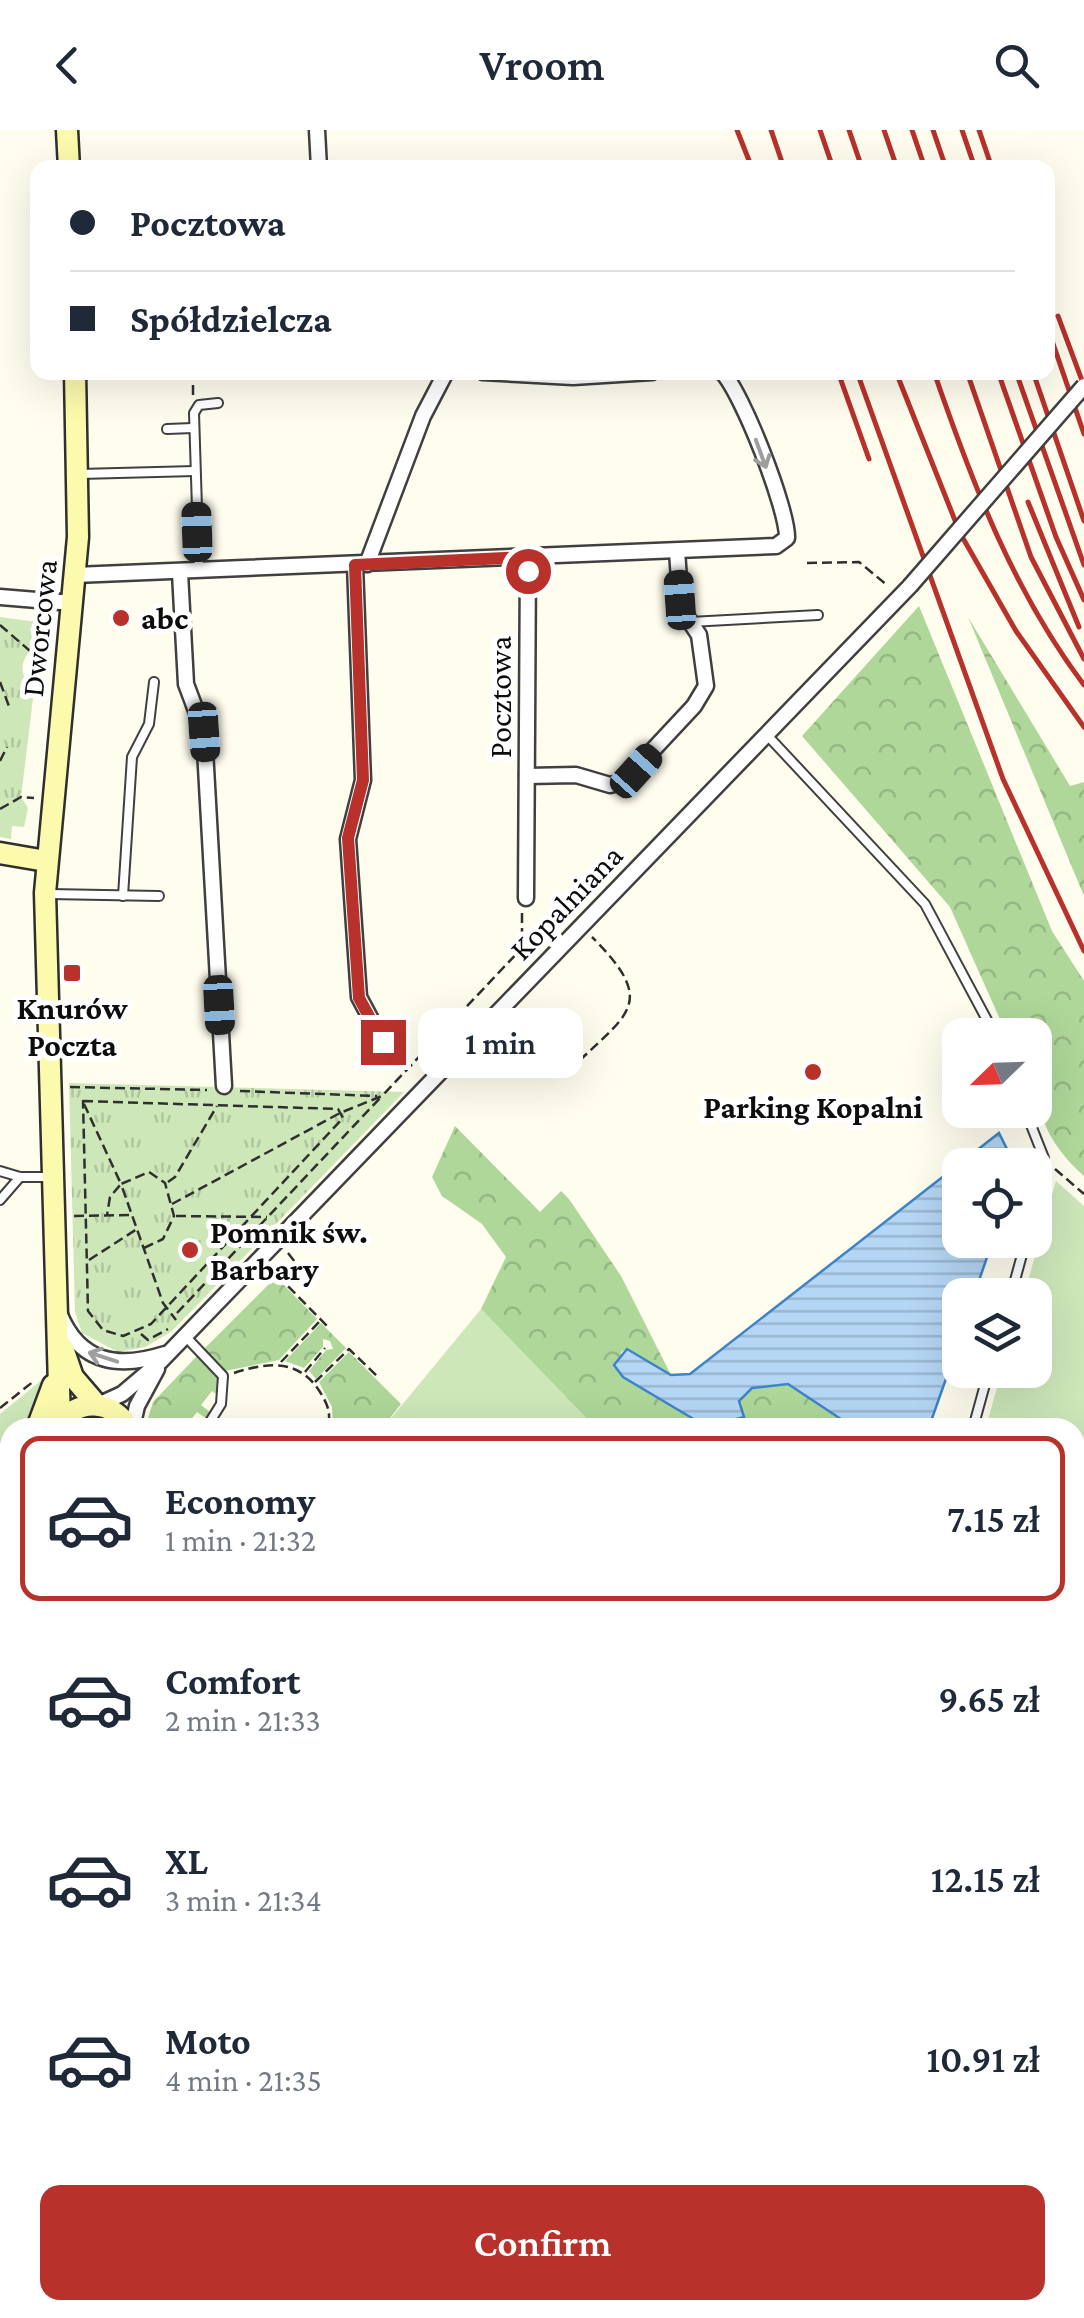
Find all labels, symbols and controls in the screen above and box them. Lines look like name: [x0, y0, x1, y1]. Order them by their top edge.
icon: back: [40, 38, 95, 93]
icon: search: [989, 38, 1044, 93]
text: Vroom: [479, 40, 605, 90]
text: Pocztowa: [130, 202, 286, 244]
text: Spółdzielcza: [130, 298, 332, 340]
one-way arrow: [754, 438, 772, 470]
car: [181, 501, 213, 563]
route start: [506, 549, 551, 594]
street label: Dworcowa: [14, 557, 64, 699]
car: [663, 569, 697, 631]
place label: abc: [141, 600, 188, 636]
marker: abc: [110, 607, 132, 629]
street label: Pocztowa: [482, 636, 518, 758]
car: [187, 701, 221, 763]
car: [605, 739, 667, 803]
street label: Kopalniana: [502, 837, 630, 967]
marker: Knurów Poczta: [61, 962, 83, 984]
car: [202, 974, 236, 1036]
place label: Knurów Poczta: [17, 990, 128, 1063]
callout: 1 min: [418, 1007, 583, 1077]
north arrow: [942, 1018, 1052, 1128]
map controls: [942, 1018, 1052, 1388]
route end: [361, 1020, 406, 1065]
text: 1 min: [465, 1025, 536, 1061]
marker: Parking Kopalni: [802, 1061, 824, 1083]
place label: Parking Kopalni: [703, 1089, 923, 1125]
button: locate: [942, 1148, 1052, 1258]
place label: Pomnik św. Barbary: [210, 1214, 368, 1287]
marker: Pomnik św. Barbary: [179, 1239, 201, 1261]
button: layers: [942, 1278, 1052, 1388]
one-way arrow: [87, 1347, 119, 1365]
icon: car: [45, 1474, 135, 1564]
text: Economy: [165, 1480, 315, 1522]
text: 7.15 zł: [947, 1498, 1040, 1540]
text: 1 min · 21:32: [165, 1522, 316, 1558]
icon: car: [45, 1654, 135, 1744]
text: Comfort: [165, 1660, 301, 1702]
text: 9.65 zł: [938, 1678, 1040, 1720]
text: 2 min · 21:33: [165, 1702, 321, 1738]
icon: car: [45, 1834, 135, 1924]
text: XL: [165, 1840, 208, 1882]
text: 12.15 zł: [931, 1858, 1040, 1900]
text: 3 min · 21:34: [165, 1882, 322, 1918]
icon: car: [45, 2014, 135, 2104]
text: Moto: [165, 2020, 251, 2062]
text: 10.91 zł: [927, 2038, 1040, 2080]
text: 4 min · 21:35: [165, 2062, 322, 2098]
button: Confirm: [40, 2185, 1045, 2300]

